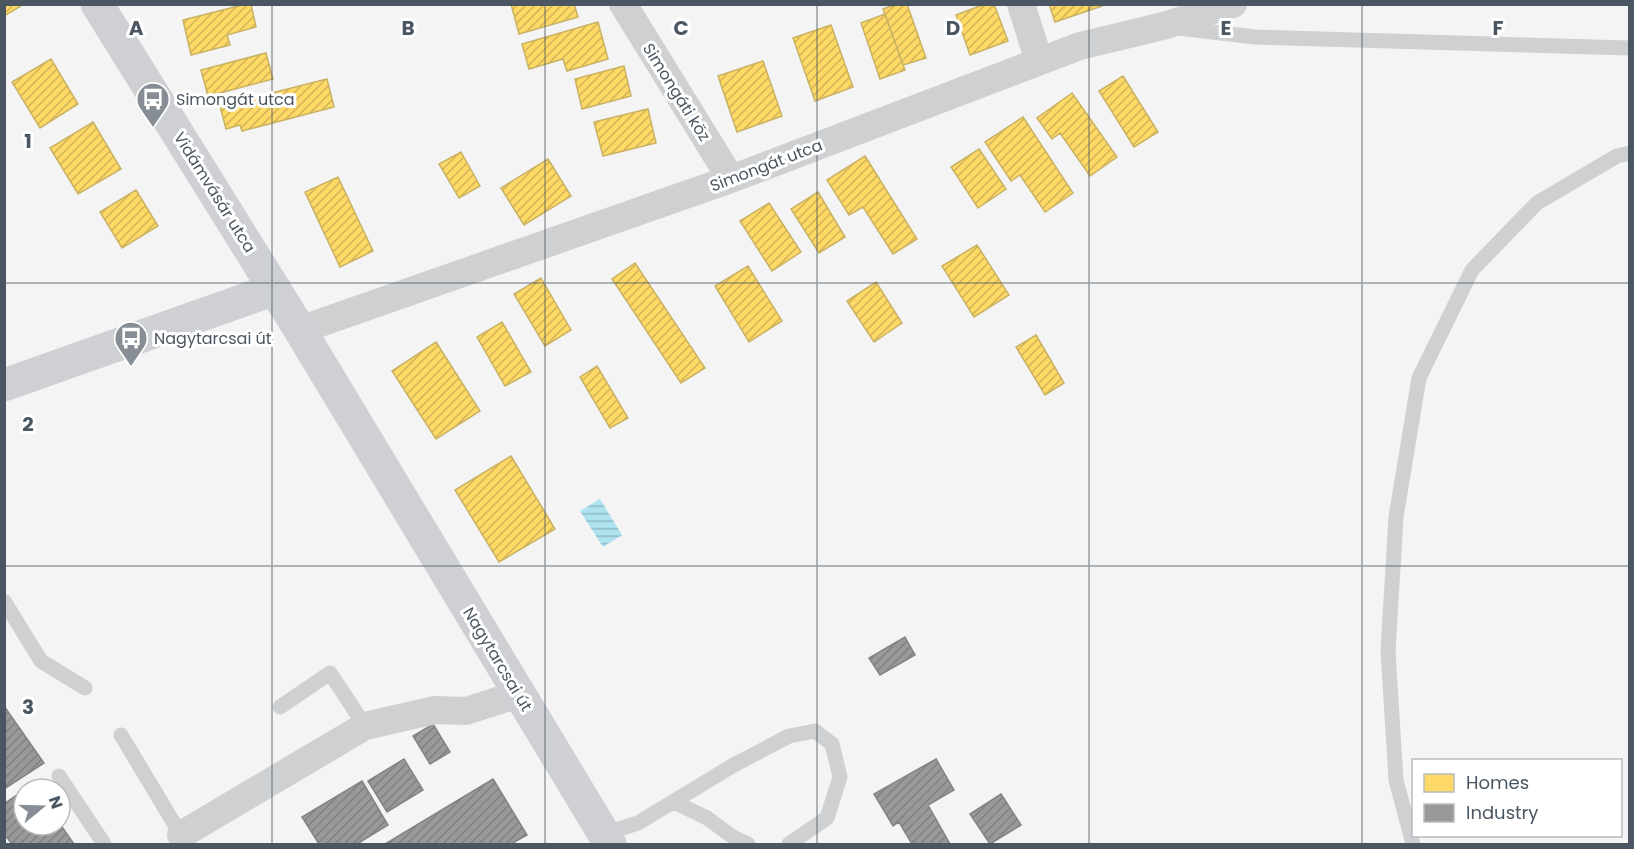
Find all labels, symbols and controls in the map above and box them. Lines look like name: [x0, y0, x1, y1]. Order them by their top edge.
text: A: [129, 14, 144, 42]
text: B: [401, 14, 415, 42]
text: C: [673, 14, 689, 42]
text: D: [946, 14, 960, 42]
text: E: [1221, 14, 1231, 42]
text: F: [1493, 14, 1504, 42]
street label: Simongáti köz: [637, 39, 716, 146]
bus stop icon: Simongát utca: [135, 81, 171, 128]
place label: Simongát utca: [176, 88, 295, 111]
text: 1: [24, 127, 32, 155]
street label: Vidámvásár utca: [168, 127, 261, 257]
street label: Simongát utca: [707, 133, 826, 197]
bus stop icon: Nagytarcsai út: [113, 320, 149, 367]
place label: Nagytarcsai út: [154, 327, 272, 350]
text: 2: [22, 410, 34, 438]
street label: Nagytarcsai út: [457, 603, 538, 716]
text: 3: [22, 693, 34, 721]
legend: [1412, 759, 1622, 837]
text: Homes: [1466, 770, 1529, 795]
north arrow: [12, 777, 72, 837]
text: N: [43, 793, 69, 812]
text: Industry: [1466, 800, 1538, 825]

